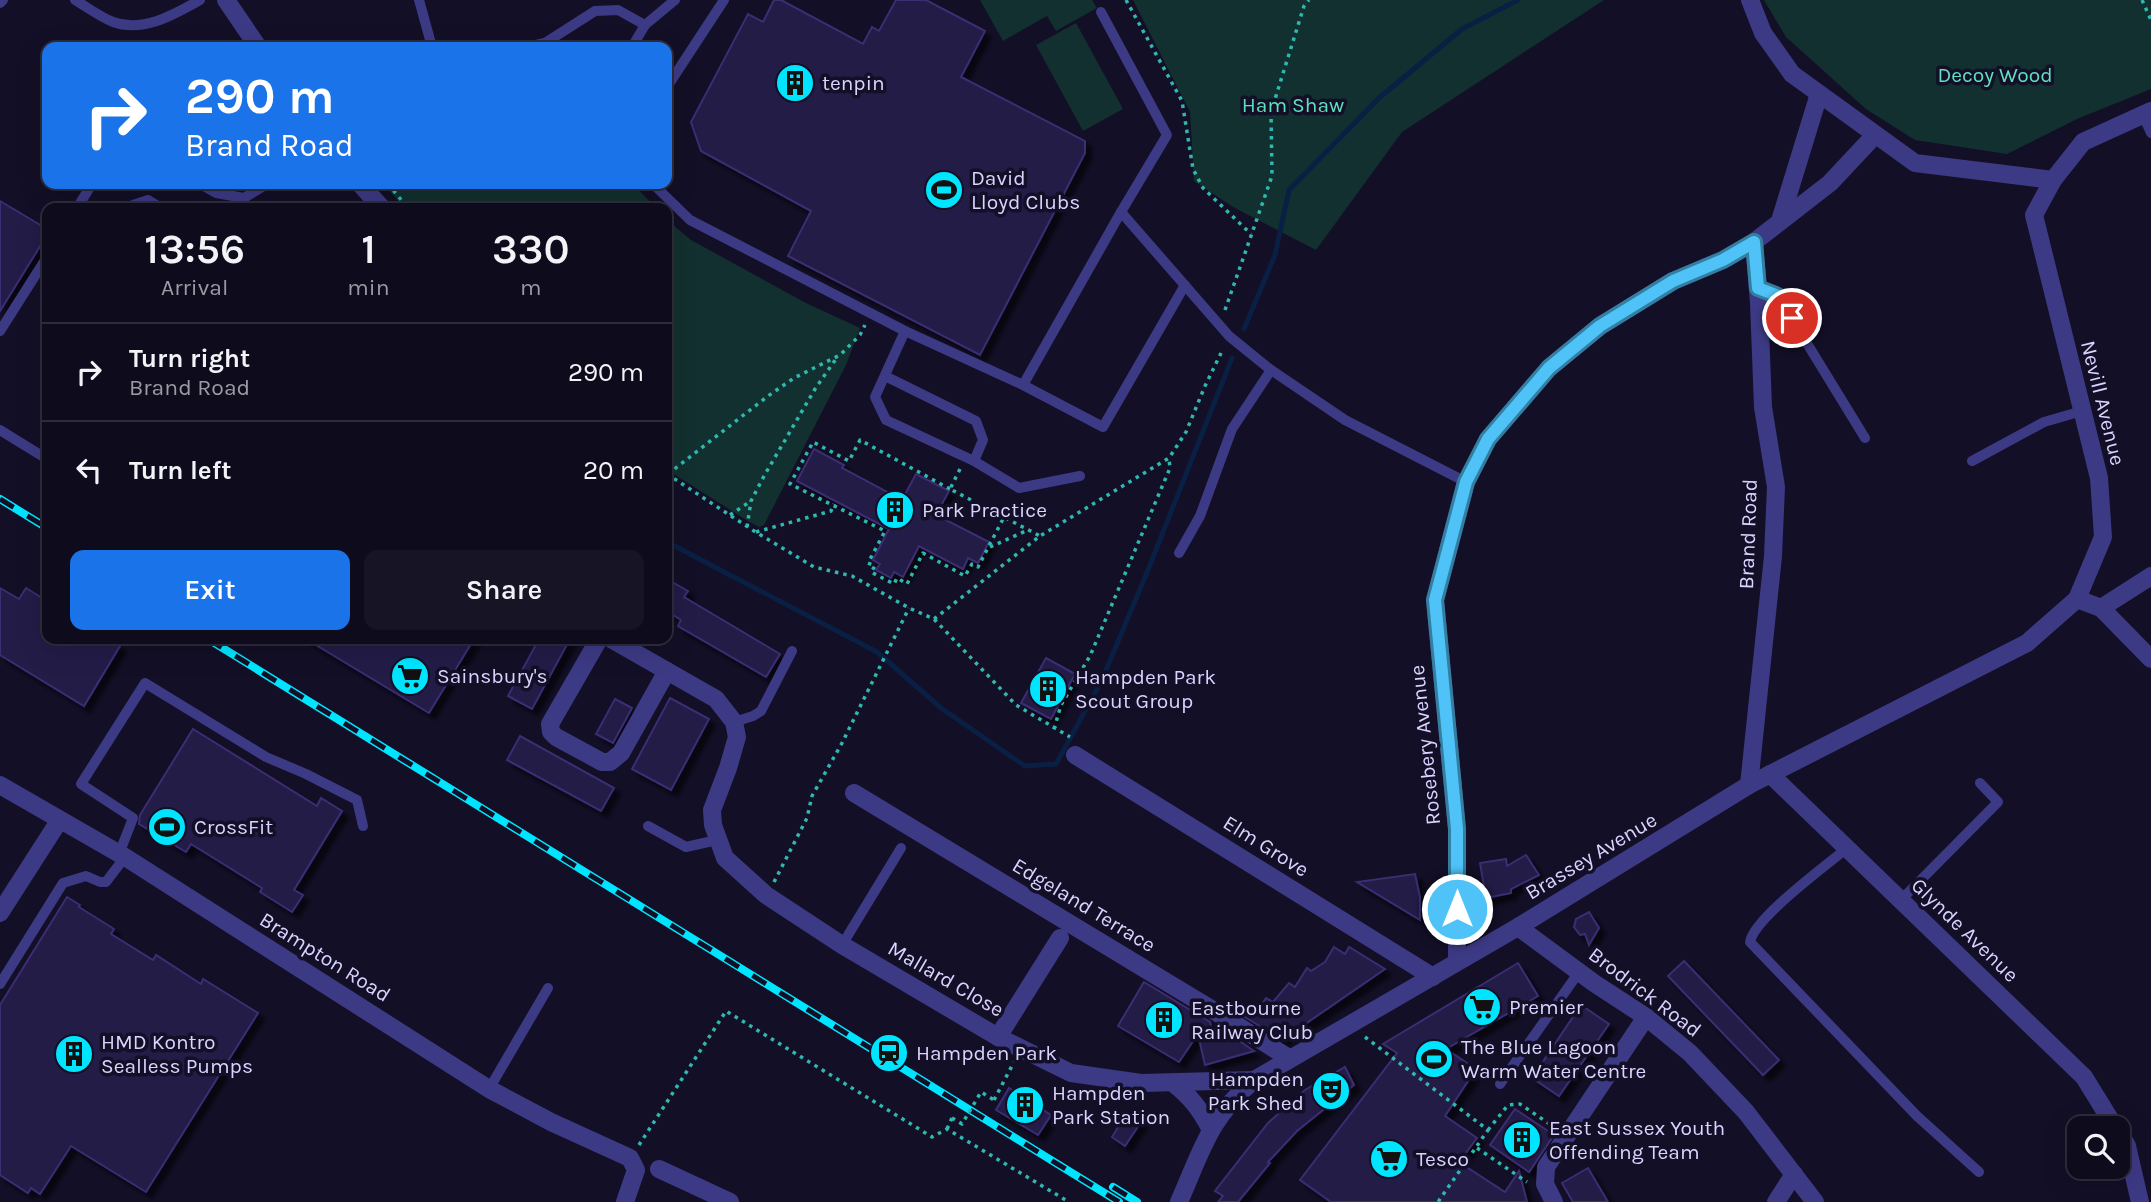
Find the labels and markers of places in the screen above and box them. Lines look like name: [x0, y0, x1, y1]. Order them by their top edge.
building icon: tenpin: [774, 62, 816, 104]
place label: tenpin: [822, 71, 885, 95]
place label: David Lloyd Clubs: [971, 166, 1080, 214]
sports icon: David Lloyd Clubs: [923, 169, 965, 211]
pin: [1762, 288, 1822, 348]
building icon: Park Practice: [874, 489, 916, 531]
place label: Park Practice: [922, 498, 1047, 522]
supermarket icon: Sainsbury's: [389, 655, 431, 697]
place label: Sainsbury's: [437, 664, 548, 688]
place label: Hampden Park Scout Group: [1075, 665, 1216, 713]
building icon: Hampden Park Scout Group: [1027, 668, 1069, 710]
sports icon: CrossFit: [146, 806, 188, 848]
place label: CrossFit: [194, 815, 273, 839]
supermarket icon: Premier: [1461, 986, 1503, 1028]
place label: Premier: [1509, 995, 1584, 1019]
place label: Eastbourne Railway Club: [1191, 996, 1313, 1044]
building icon: Eastbourne Railway Club: [1143, 999, 1185, 1041]
place label: HMD Kontro Sealless Pumps: [101, 1030, 253, 1078]
station icon: Hampden Park: [868, 1032, 910, 1074]
building icon: HMD Kontro Sealless Pumps: [53, 1033, 95, 1075]
place label: The Blue Lagoon Warm Water Centre: [1461, 1035, 1646, 1083]
sports icon: The Blue Lagoon Warm Water Centre: [1413, 1038, 1455, 1080]
place label: Hampden Park: [916, 1041, 1057, 1065]
place label: Hampden Park Shed: [1208, 1067, 1304, 1115]
theatre icon: Hampden Park Shed: [1310, 1070, 1352, 1112]
place label: Hampden Park Station: [1052, 1081, 1170, 1129]
building icon: Hampden Park Station: [1004, 1084, 1046, 1126]
place label: East Sussex Youth Offending Team: [1549, 1116, 1725, 1164]
building icon: East Sussex Youth Offending Team: [1501, 1119, 1543, 1161]
supermarket icon: Tesco: [1368, 1138, 1410, 1180]
place label: Tesco: [1416, 1147, 1469, 1171]

